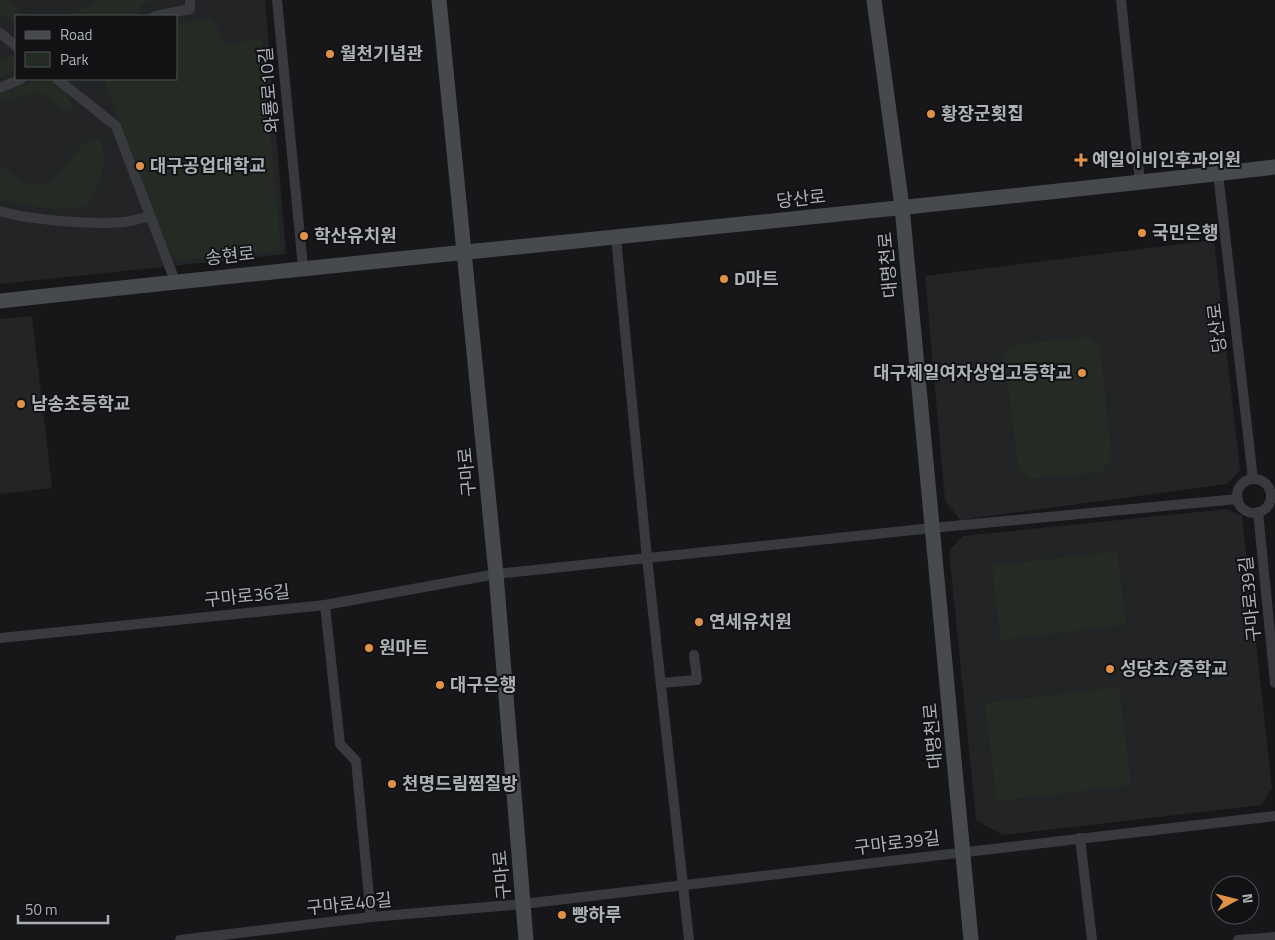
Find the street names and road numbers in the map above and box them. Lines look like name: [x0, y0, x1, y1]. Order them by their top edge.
street label: 와룡로10길: [251, 46, 286, 134]
street label: 당산로: [775, 182, 827, 215]
street label: 대명천로: [871, 231, 904, 299]
street label: 송현로: [204, 239, 256, 272]
street label: 당산로: [1200, 302, 1233, 354]
street label: 구마로: [451, 446, 482, 498]
street label: 구마로39길: [1232, 555, 1267, 643]
street label: 구마로36길: [203, 578, 291, 613]
street label: 대명천로: [916, 702, 949, 770]
street label: 구마로39길: [852, 824, 941, 861]
street label: 구마로: [486, 849, 517, 901]
street label: 구마로40길: [305, 886, 393, 921]

